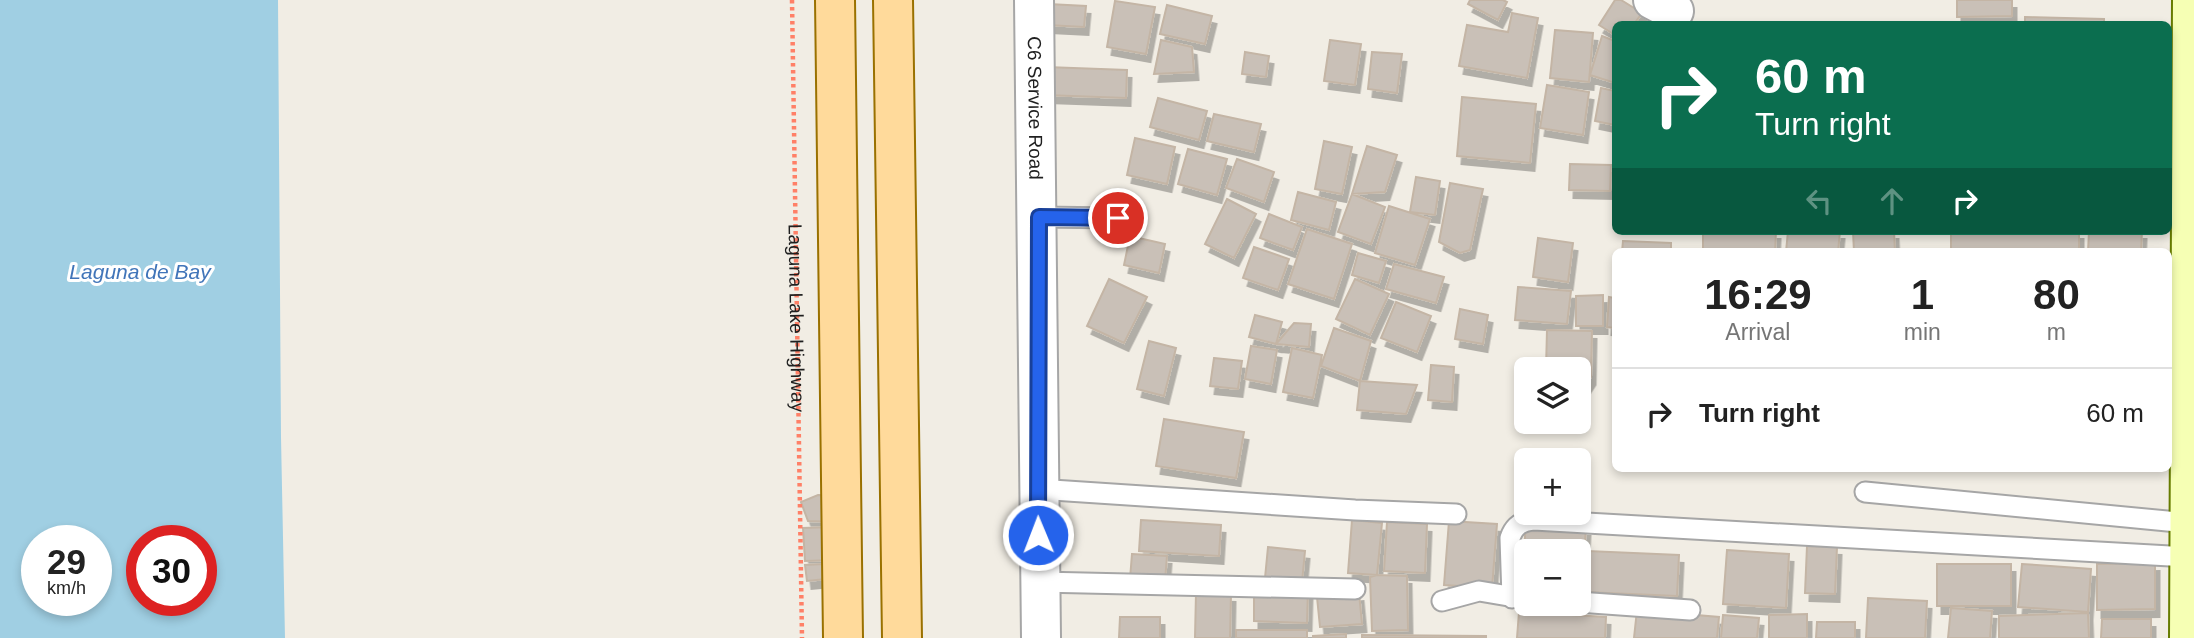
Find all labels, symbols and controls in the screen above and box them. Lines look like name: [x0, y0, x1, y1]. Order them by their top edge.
street label: C6 Service Road: [1024, 36, 1046, 180]
icon: right: [1640, 49, 1731, 140]
text: 60 m: [1755, 49, 1867, 103]
text: Turn right: [1755, 106, 1891, 142]
icon: left: [1800, 182, 1838, 220]
icon: ahead: [1873, 182, 1911, 220]
icon: right: [1946, 182, 1984, 220]
pin: [1088, 188, 1148, 248]
icon: arrive: [1099, 199, 1137, 237]
street label: Laguna Lake Highway: [785, 224, 808, 413]
water label: Laguna de Bay: [69, 260, 212, 283]
text: 16:29: [1704, 271, 1812, 318]
text: 1: [1911, 271, 1934, 318]
text: 80: [2033, 271, 2080, 318]
text: Arrival: [1725, 319, 1790, 345]
text: min: [1904, 319, 1941, 345]
text: m: [2047, 319, 2066, 345]
map controls: [1514, 357, 1591, 616]
button: layers: [1514, 357, 1591, 434]
icon: right: [1640, 395, 1678, 433]
text: Turn right: [1699, 398, 1820, 428]
text: 60 m: [2086, 398, 2144, 428]
button: +: [1514, 448, 1591, 525]
position arrow: [1001, 498, 1075, 572]
speed limit sign: 30: [126, 525, 217, 616]
button: −: [1514, 539, 1591, 616]
text: 29: [47, 542, 86, 581]
text: km/h: [47, 578, 86, 598]

